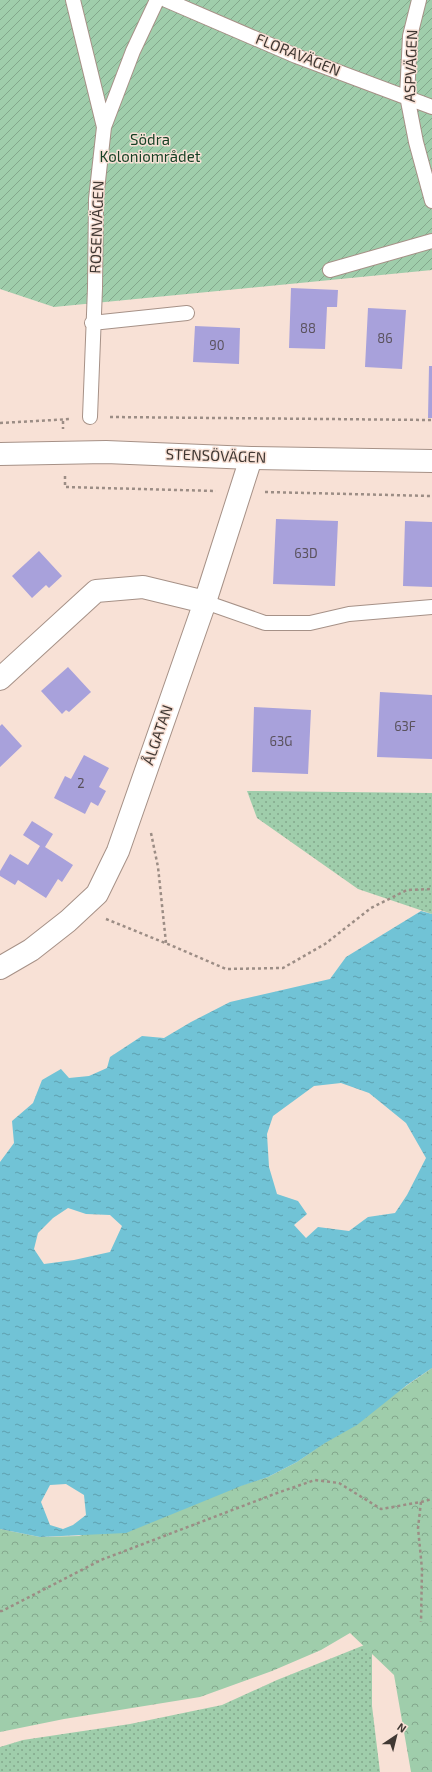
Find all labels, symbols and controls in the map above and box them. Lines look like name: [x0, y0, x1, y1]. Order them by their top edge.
street label: FLORAVÄGEN: [253, 29, 343, 79]
street label: ASPVÄGEN: [400, 29, 420, 103]
park label: Södra Koloniområdet: [100, 130, 201, 165]
street label: ROSENVÄGEN: [85, 180, 107, 274]
house number: 88: [300, 320, 316, 336]
house number: 86: [377, 330, 393, 346]
house number: 90: [209, 337, 225, 353]
street label: STENSÖVÄGEN: [165, 444, 267, 466]
house number: 63D: [294, 545, 318, 561]
street label: ÅLGATAN: [138, 702, 176, 767]
house number: 63F: [394, 718, 416, 734]
house number: 63G: [270, 733, 292, 749]
house number: 2: [77, 775, 85, 791]
north arrow: [376, 1716, 416, 1756]
text: N: [395, 1720, 409, 1735]

